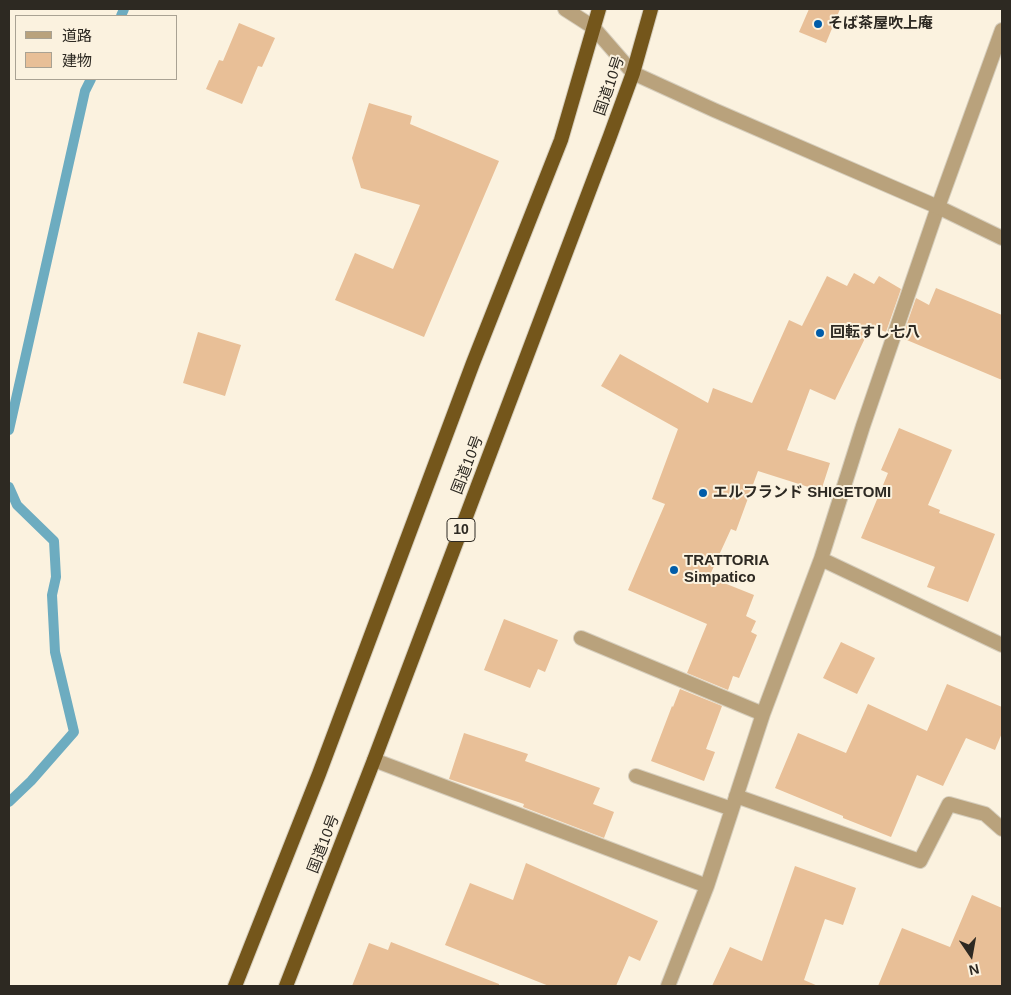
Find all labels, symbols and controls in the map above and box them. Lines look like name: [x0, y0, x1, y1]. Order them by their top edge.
legend: [15, 15, 178, 80]
place label: そば茶屋吹上庵: [828, 15, 933, 33]
marker: そば茶屋吹上庵: [812, 18, 824, 30]
text: 道路: [62, 27, 92, 44]
text: 建物: [62, 52, 92, 69]
street label: 国道10号: [591, 54, 629, 118]
place label: 回転すし七八: [830, 324, 920, 342]
marker: 回転すし七八: [814, 327, 826, 339]
street label: 国道10号: [449, 433, 487, 497]
place label: エルフランド SHIGETOMI: [713, 484, 891, 502]
marker: エルフランド SHIGETOMI: [697, 487, 709, 499]
road number: 10: [447, 518, 475, 542]
place label: TRATTORIA Simpatico: [684, 552, 769, 587]
marker: TRATTORIA Simpatico: [668, 564, 680, 576]
street label: 国道10号: [305, 812, 343, 876]
north arrow: [946, 930, 996, 980]
text: N: [968, 961, 981, 979]

